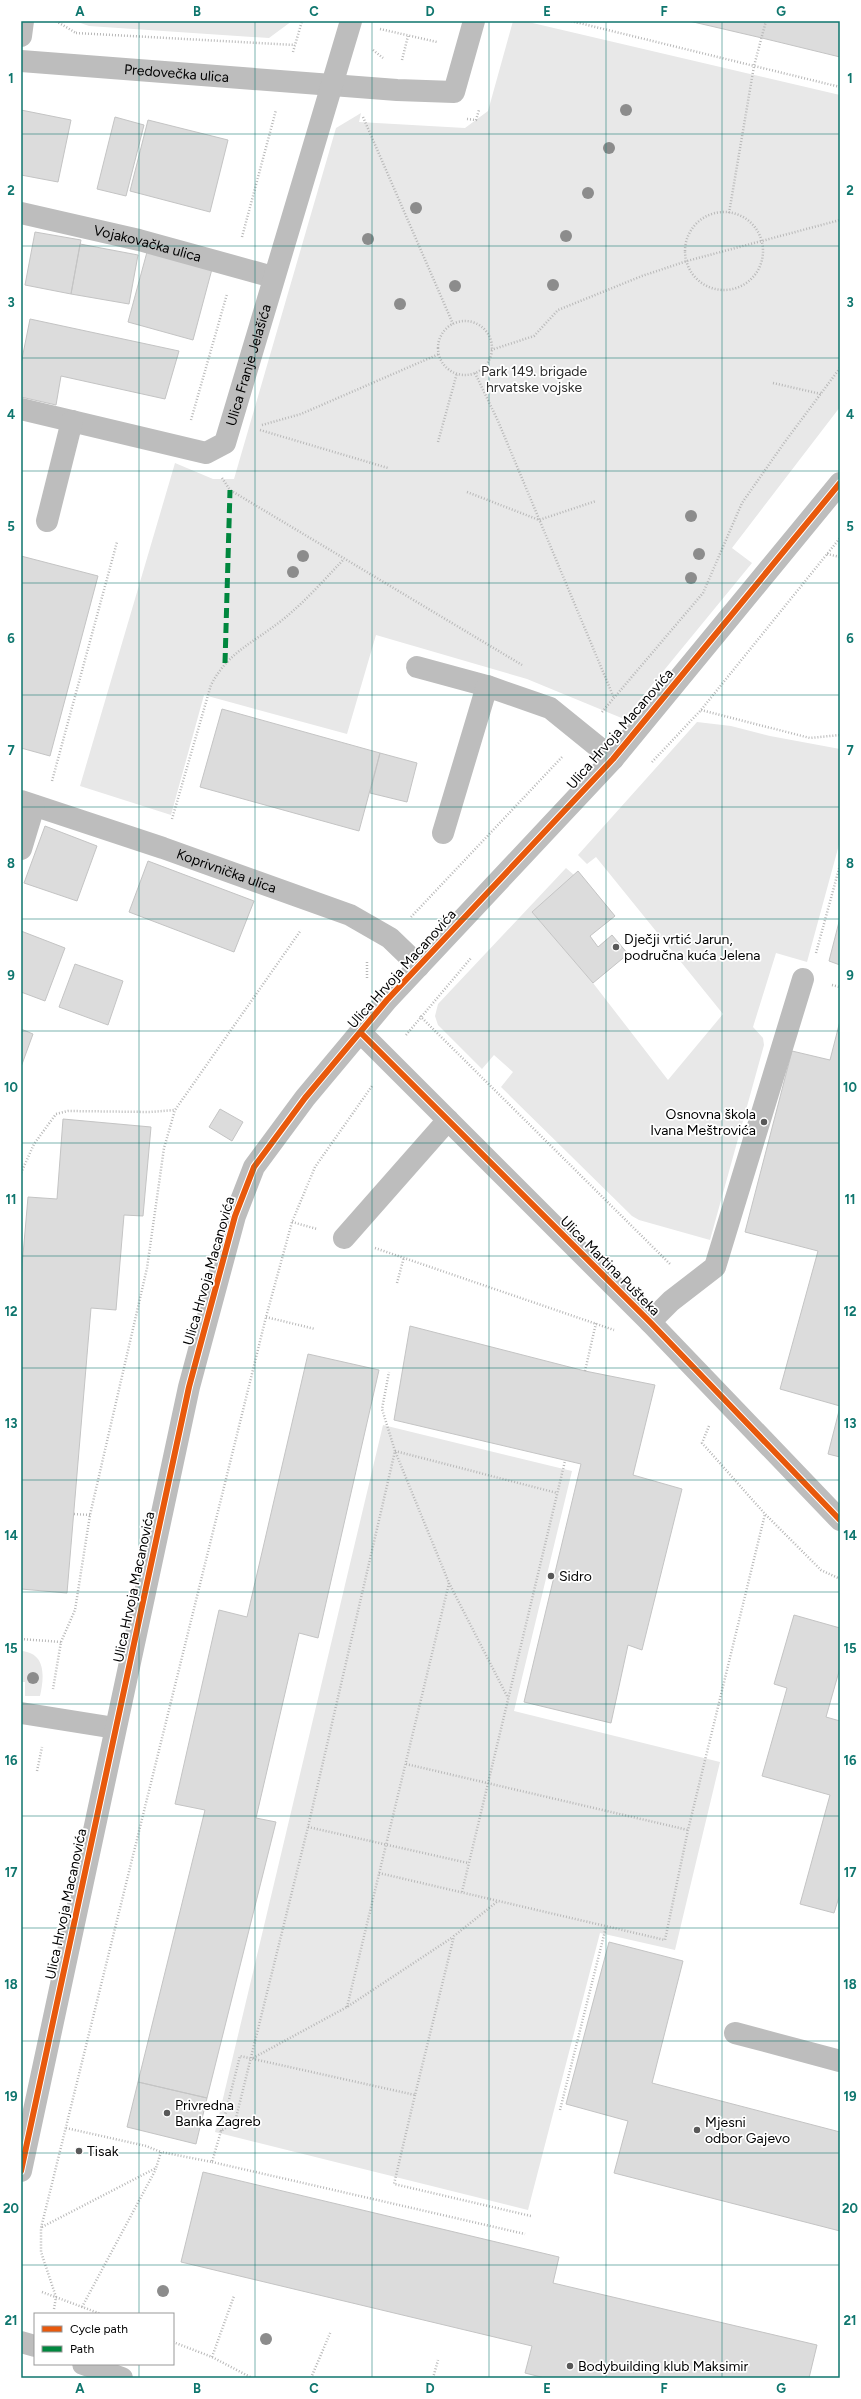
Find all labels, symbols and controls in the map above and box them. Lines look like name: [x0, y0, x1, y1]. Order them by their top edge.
text: A: [75, 4, 85, 19]
text: B: [193, 4, 201, 19]
text: C: [309, 4, 319, 19]
text: D: [425, 4, 435, 19]
text: E: [543, 4, 551, 19]
text: F: [660, 4, 668, 19]
text: G: [776, 4, 786, 19]
street label: Predovečka ulica: [123, 60, 230, 86]
text: 1: [8, 71, 14, 86]
text: 1: [847, 71, 853, 86]
text: 2: [7, 183, 15, 198]
text: 2: [846, 183, 854, 198]
street label: Vojakovačka ulica: [92, 221, 203, 265]
text: 3: [7, 295, 15, 310]
text: 3: [846, 295, 854, 310]
street label: Ulica Franje Jelašića: [222, 302, 274, 428]
park label: Park 149. brigade hrvatske vojske: [481, 363, 587, 396]
text: 4: [7, 407, 15, 422]
text: 4: [846, 407, 854, 422]
text: 5: [7, 519, 15, 534]
text: 5: [846, 519, 854, 534]
text: 6: [7, 631, 15, 646]
text: 6: [846, 631, 854, 646]
street label: Ulica Hrvoja Macanovića: [563, 665, 677, 793]
text: 7: [7, 743, 15, 758]
text: 7: [846, 743, 854, 758]
street label: Koprivnička ulica: [174, 845, 279, 896]
text: 8: [7, 856, 15, 871]
text: 8: [846, 856, 854, 871]
street label: Ulica Hrvoja Macanovića: [344, 906, 460, 1032]
place label: Dječji vrtić Jarun, područna kuća Jelena: [624, 931, 760, 964]
marker: Dječji vrtić Jarun, područna kuća Jelena: [611, 942, 621, 952]
text: 9: [7, 968, 15, 983]
text: 9: [846, 968, 854, 983]
text: 10: [4, 1080, 18, 1095]
text: 10: [843, 1080, 857, 1095]
place label: Osnovna škola Ivana Meštrovića: [650, 1106, 756, 1139]
marker: Osnovna škola Ivana Meštrovića: [759, 1117, 769, 1127]
text: 11: [6, 1192, 16, 1207]
text: 11: [845, 1192, 855, 1207]
street label: Ulica Hrvoja Macanovića: [180, 1195, 238, 1347]
street label: Ulica Martina Pušteka: [557, 1213, 663, 1319]
text: 12: [4, 1304, 18, 1319]
text: 12: [843, 1304, 857, 1319]
text: 13: [5, 1416, 17, 1431]
text: 13: [844, 1416, 856, 1431]
street label: Ulica Hrvoja Macanovića: [110, 1510, 158, 1664]
text: 14: [4, 1528, 18, 1543]
text: 14: [843, 1528, 857, 1543]
place label: Sidro: [559, 1568, 592, 1585]
marker: Sidro: [546, 1571, 556, 1581]
text: 15: [4, 1641, 18, 1656]
text: 15: [843, 1641, 857, 1656]
text: 16: [4, 1753, 18, 1768]
text: 16: [843, 1753, 857, 1768]
street label: Ulica Hrvoja Macanovića: [42, 1827, 90, 1981]
text: 17: [5, 1865, 17, 1880]
text: 17: [844, 1865, 856, 1880]
text: 18: [4, 1977, 18, 1992]
text: 18: [843, 1977, 857, 1992]
text: 19: [4, 2089, 18, 2104]
text: 19: [843, 2089, 857, 2104]
place label: Privredna Banka Zagreb: [175, 2097, 261, 2130]
marker: Privredna Banka Zagreb: [162, 2108, 172, 2118]
place label: Mjesni odbor Gajevo: [705, 2114, 790, 2147]
marker: Mjesni odbor Gajevo: [692, 2125, 702, 2135]
place label: Tisak: [87, 2143, 119, 2160]
marker: Tisak: [74, 2146, 84, 2156]
text: 20: [3, 2201, 19, 2216]
text: 20: [842, 2201, 858, 2216]
text: 21: [4, 2313, 18, 2328]
legend: [34, 2313, 174, 2365]
text: 21: [843, 2313, 857, 2328]
text: Cycle path: [70, 2322, 128, 2336]
text: Path: [70, 2342, 94, 2356]
place label: Bodybuilding klub Maksimir: [578, 2358, 749, 2375]
marker: Bodybuilding klub Maksimir: [565, 2361, 575, 2371]
text: A: [75, 2381, 85, 2396]
text: B: [193, 2381, 201, 2396]
text: C: [309, 2381, 319, 2396]
text: D: [425, 2381, 435, 2396]
text: E: [543, 2381, 551, 2396]
text: F: [660, 2381, 668, 2396]
text: G: [776, 2381, 786, 2396]

